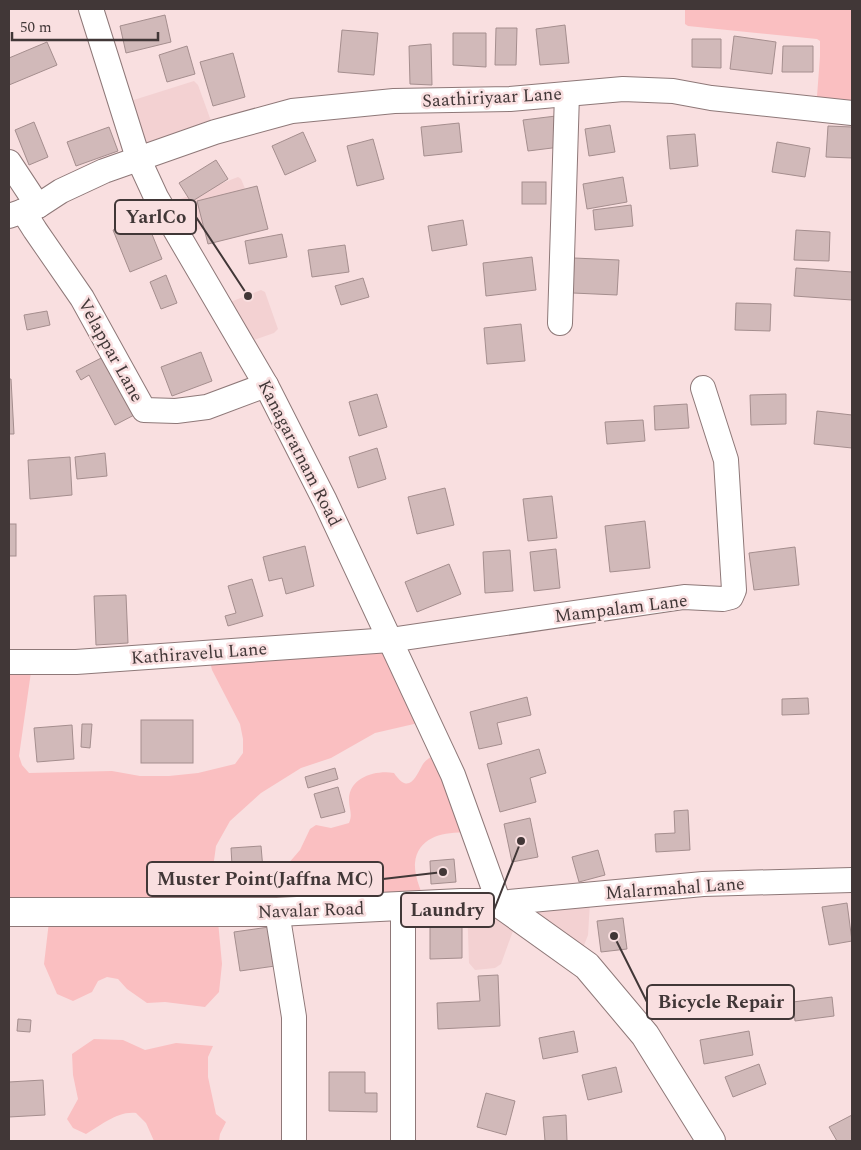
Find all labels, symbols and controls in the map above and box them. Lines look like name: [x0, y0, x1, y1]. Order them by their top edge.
scale bar: [12, 10, 159, 42]
text: 50 m: [20, 16, 52, 39]
street label: Saathiriyaar Lane: [421, 80, 563, 115]
callout: YarlCo: [115, 200, 196, 234]
text: YarlCo: [126, 203, 186, 232]
street label: Velappar Lane: [71, 293, 150, 407]
street label: Kanagaratnam Road: [251, 375, 348, 531]
street label: Mampalam Lane: [553, 587, 689, 630]
street label: Kathiravelu Lane: [130, 635, 268, 672]
callout: Muster Point(Jaffna MC): [147, 862, 383, 896]
text: Muster Point(Jaffna MC): [157, 865, 373, 894]
street label: Malarmahal Lane: [604, 870, 746, 907]
callout: Laundry: [401, 893, 494, 927]
street label: Navalar Road: [257, 895, 365, 926]
text: Laundry: [410, 896, 485, 925]
callout: Bicycle Repair: [647, 985, 794, 1019]
text: Bicycle Repair: [658, 988, 785, 1017]

